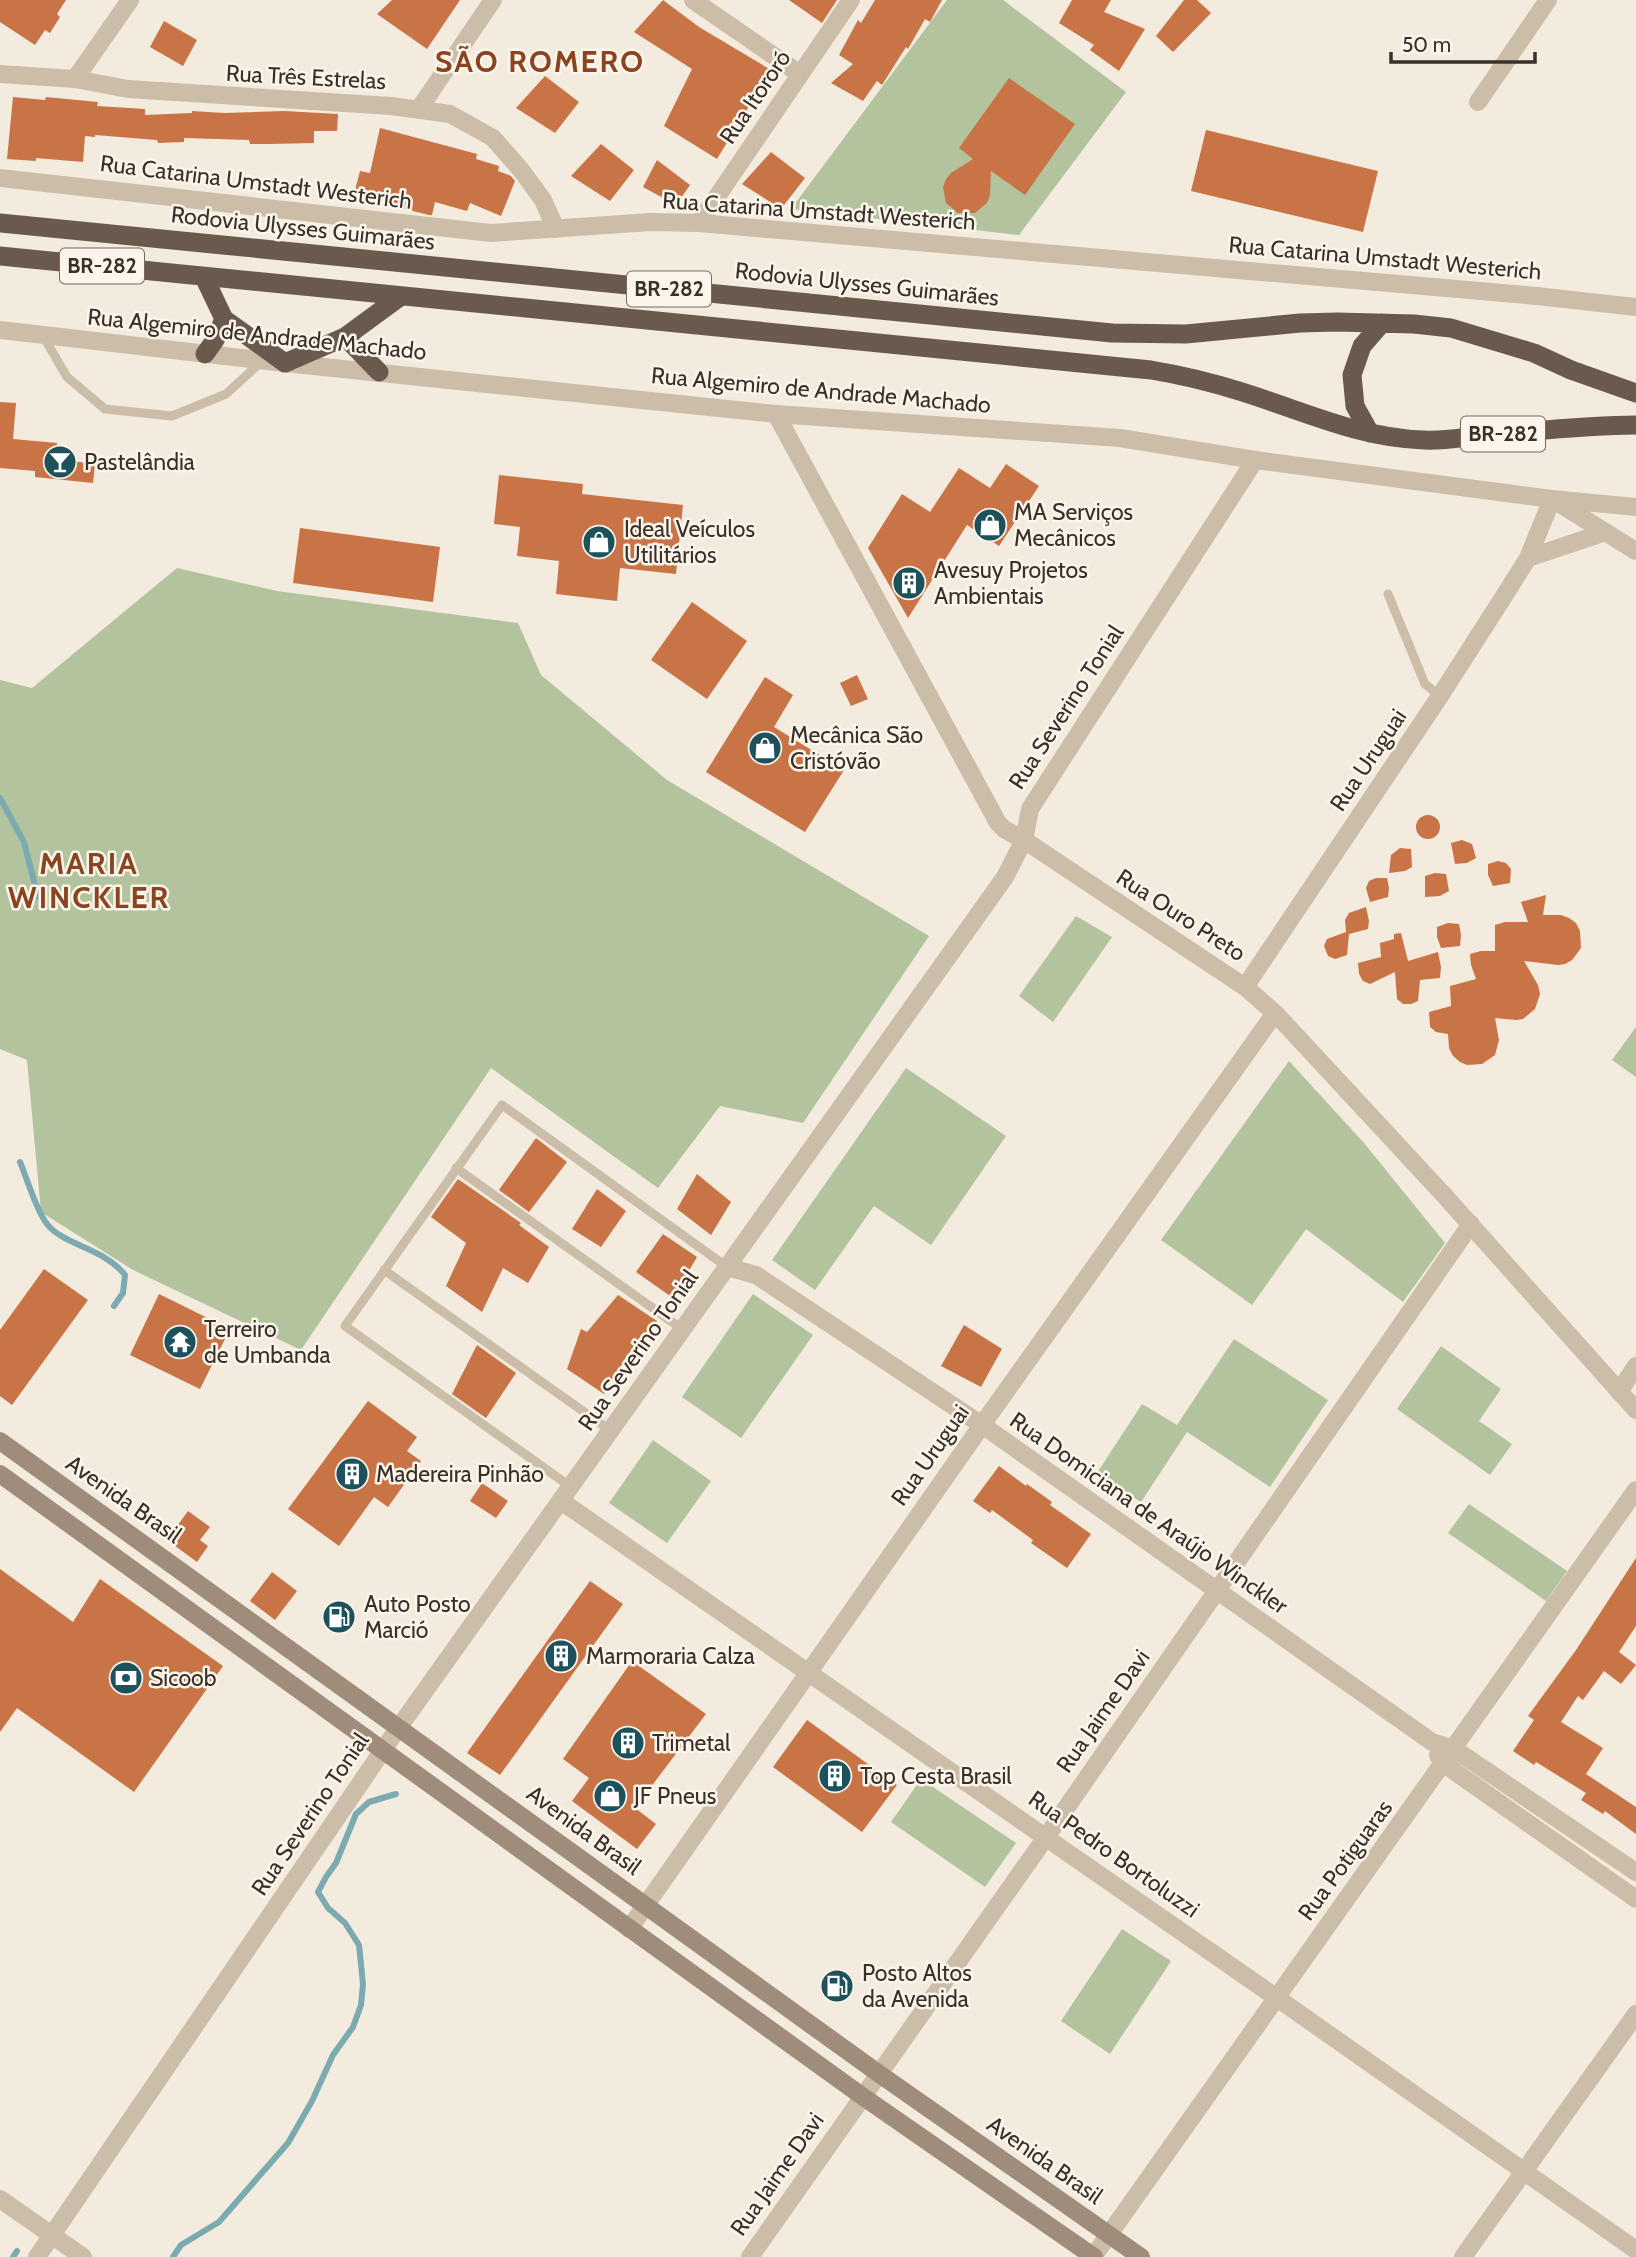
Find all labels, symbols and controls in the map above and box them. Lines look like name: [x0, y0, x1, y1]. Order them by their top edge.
scale bar: [1391, 21, 1534, 65]
text: 50 m: [1402, 32, 1451, 57]
district label: SÃO ROMERO: [435, 43, 645, 80]
street label: Rua Itororó: [713, 45, 797, 149]
street label: Rua Três Estrelas: [225, 59, 387, 95]
street label: Rua Catarina Umstadt Westerich: [98, 149, 414, 215]
street label: Rua Catarina Umstadt Westerich: [661, 186, 977, 236]
street label: Rodovia Ulysses Guimarães: [170, 200, 436, 256]
street label: Rua Catarina Umstadt Westerich: [1227, 230, 1543, 286]
road number: BR-282: [60, 248, 144, 284]
street label: Rodovia Ulysses Guimarães: [734, 256, 1000, 312]
road number: BR-282: [627, 272, 711, 306]
street label: Rua Algemiro de Andrade Machado: [86, 302, 428, 366]
street label: Rua Algemiro de Andrade Machado: [650, 361, 992, 419]
road number: BR-282: [1461, 416, 1545, 452]
bar icon: Pastelândia: [41, 443, 79, 481]
place label: Pastelândia: [84, 448, 195, 476]
place label: MA Serviços Mecânicos: [1014, 498, 1133, 552]
shop icon: MA Serviços Mecânicos: [971, 506, 1009, 544]
place label: Ideal Veículos Utilitários: [624, 515, 755, 569]
shop icon: Ideal Veículos Utilitários: [580, 523, 618, 561]
place label: Avesuy Projetos Ambientais: [934, 556, 1088, 610]
building icon: Avesuy Projetos Ambientais: [890, 564, 928, 602]
street label: Rua Severino Tonial: [1003, 619, 1130, 794]
street label: Rua Uruguai: [1324, 704, 1412, 816]
place label: Mecânica São Cristóvão: [790, 721, 923, 775]
shop icon: Mecânica São Cristóvão: [746, 729, 784, 767]
district label: MARIA WINCKLER: [8, 845, 170, 916]
street label: Rua Ouro Preto: [1111, 863, 1251, 967]
street label: Rua Severino Tonial: [572, 1264, 704, 1436]
place label: Terreiro de Umbanda: [204, 1315, 331, 1369]
temple icon: Terreiro de Umbanda: [161, 1323, 199, 1361]
street label: Rua Uruguai: [885, 1399, 975, 1511]
street label: Rua Domiciana de Araújo Winckler: [1005, 1406, 1294, 1620]
street label: Avenida Brasil: [61, 1449, 188, 1549]
building icon: Madereira Pinhão: [333, 1455, 371, 1493]
place label: Madereira Pinhão: [376, 1460, 544, 1488]
place label: Auto Posto Marció: [364, 1590, 471, 1644]
fuel station icon: Auto Posto Marció: [320, 1598, 358, 1636]
building icon: Marmoraria Calza: [542, 1637, 580, 1675]
place label: Marmoraria Calza: [586, 1642, 755, 1670]
street label: Rua Jaime Davi: [1050, 1644, 1156, 1778]
bank icon: Sicoob: [107, 1659, 145, 1697]
place label: Sicoob: [150, 1664, 217, 1692]
building icon: Trimetal: [609, 1724, 647, 1762]
street label: Rua Severino Tonial: [245, 1727, 375, 1901]
place label: Trimetal: [652, 1729, 731, 1757]
building icon: Top Cesta Brasil: [816, 1757, 854, 1795]
place label: Top Cesta Brasil: [860, 1762, 1012, 1790]
shop icon: JF Pneus: [591, 1777, 629, 1815]
street label: Avenida Brasil: [521, 1779, 647, 1881]
place label: JF Pneus: [633, 1782, 716, 1810]
street label: Rua Pedro Bortoluzzi: [1023, 1785, 1205, 1923]
street label: Rua Potiguaras: [1292, 1794, 1398, 1926]
place label: Posto Altos da Avenida: [862, 1959, 972, 2013]
fuel station icon: Posto Altos da Avenida: [818, 1967, 856, 2005]
street label: Rua Jaime Davi: [724, 2107, 830, 2241]
street label: Avenida Brasil: [982, 2110, 1109, 2210]

